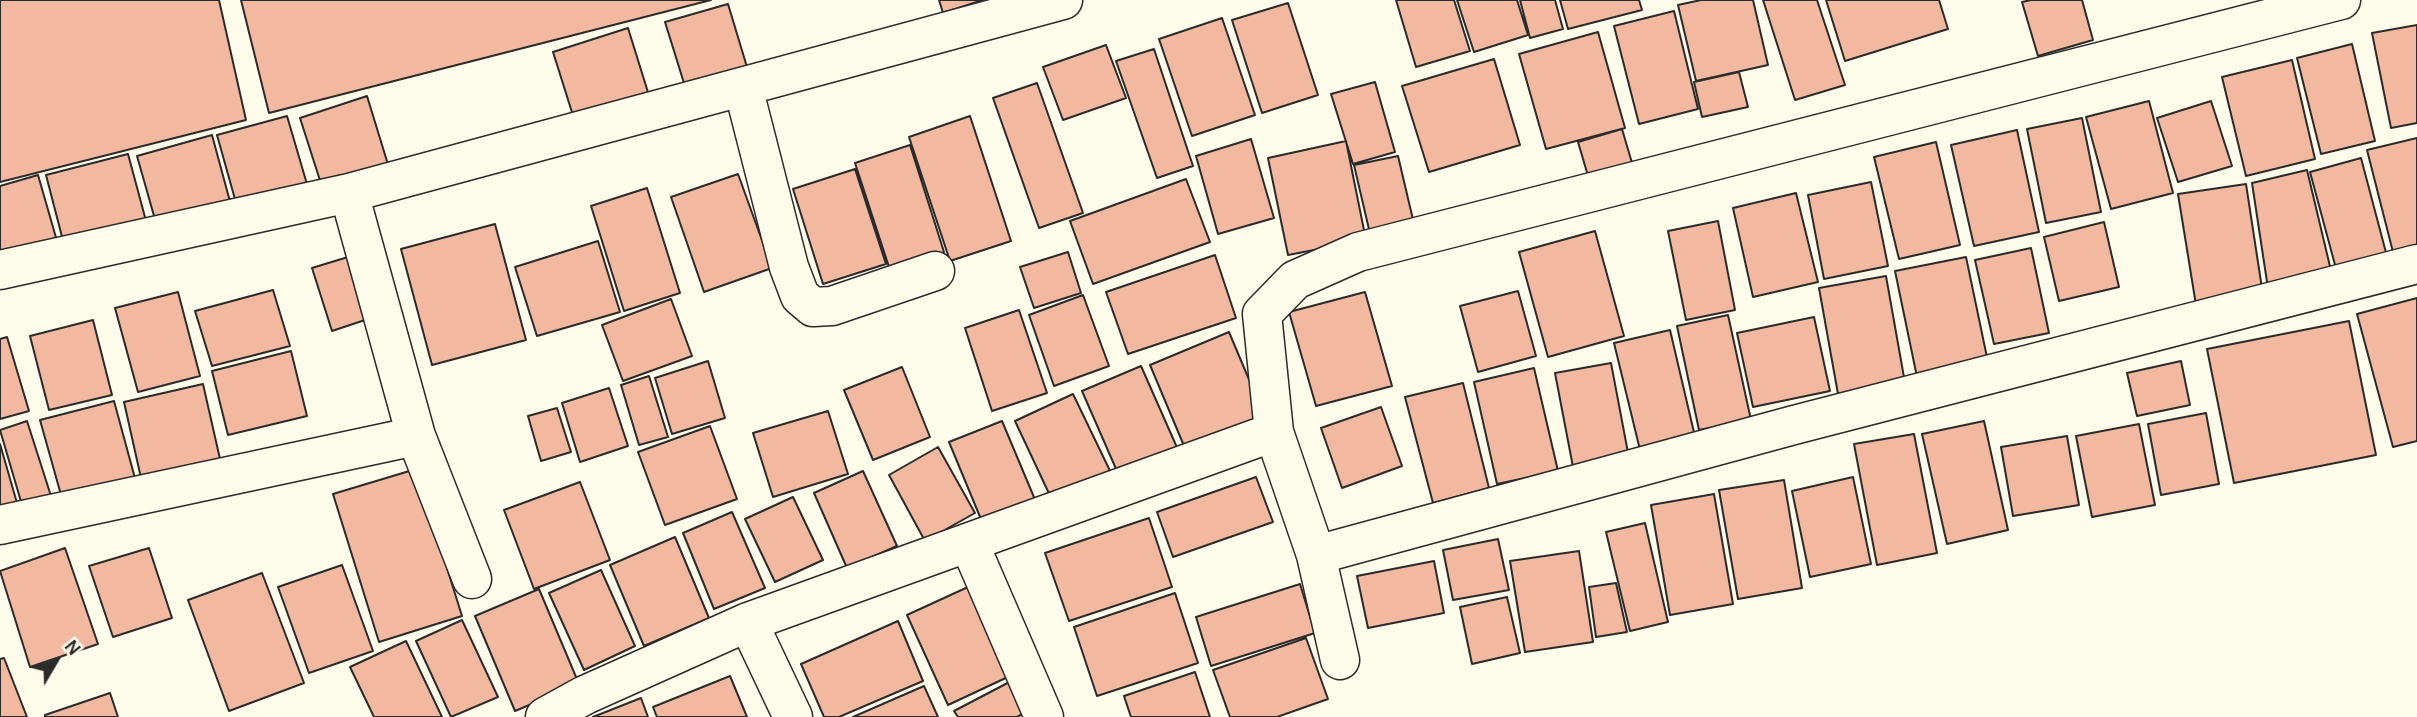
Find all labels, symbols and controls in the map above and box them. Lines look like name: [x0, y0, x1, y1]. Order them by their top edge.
north arrow: [21, 626, 91, 696]
text: N: [59, 636, 85, 660]

